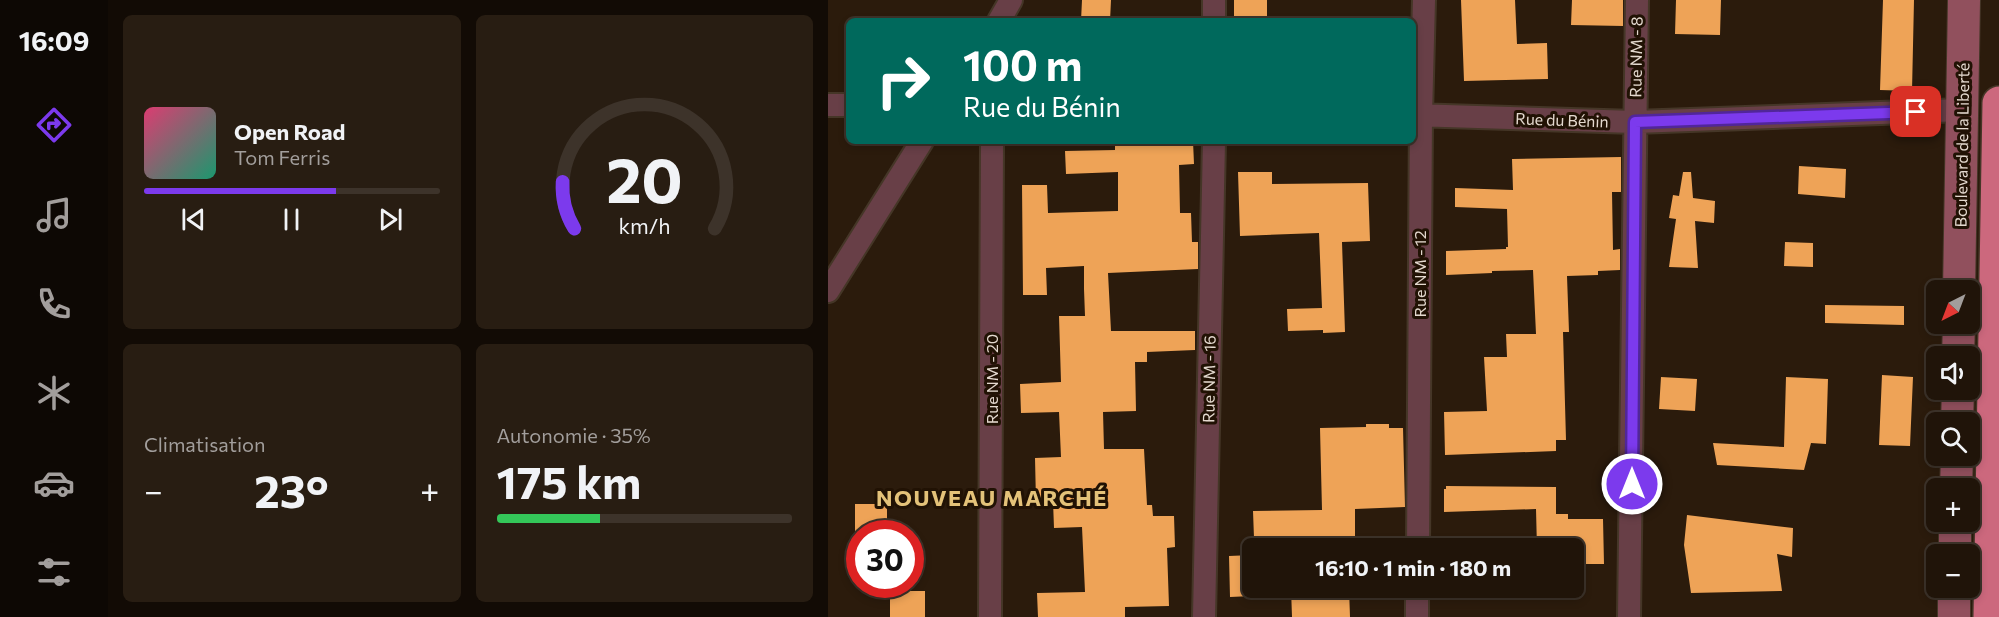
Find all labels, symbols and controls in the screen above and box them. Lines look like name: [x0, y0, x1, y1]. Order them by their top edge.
street label: Rue NM - 8: [1625, 16, 1646, 98]
text: 16:09: [19, 24, 89, 57]
text: 100 m: [963, 38, 1083, 90]
icon: right: [864, 42, 942, 120]
street label: Boulevard de la Liberté: [1951, 63, 1972, 227]
pin: [1890, 86, 1941, 137]
text: Rue du Bénin: [963, 90, 1121, 123]
icon: arrive: [1899, 95, 1932, 128]
icon: directions: [33, 104, 75, 146]
street label: Rue du Bénin: [1515, 108, 1609, 131]
text: Open Road: [234, 118, 345, 145]
text: 20: [606, 140, 683, 216]
text: Tom Ferris: [234, 145, 330, 169]
icon: music: [33, 194, 75, 236]
icon: previous: [177, 203, 210, 236]
icon: pause: [275, 203, 308, 236]
icon: next: [374, 203, 407, 236]
text: km/h: [618, 212, 670, 238]
street label: Rue NM - 12: [1410, 230, 1429, 318]
north arrow: [1926, 280, 1980, 334]
map controls: [1926, 280, 1980, 598]
icon: phone: [33, 283, 75, 325]
street label: Rue NM - 20: [982, 334, 1001, 424]
street label: Rue NM - 16: [1198, 335, 1219, 423]
button: sound: [1926, 346, 1980, 400]
icon: climate: [33, 372, 75, 414]
button: search: [1926, 412, 1980, 466]
text: Autonomie · 35%: [497, 423, 651, 447]
text: Climatisation: [144, 432, 265, 456]
position arrow: [1600, 452, 1664, 516]
text: 175 km: [497, 453, 641, 508]
icon: car: [33, 462, 75, 504]
text: 23°: [254, 462, 329, 517]
text: −: [144, 469, 163, 510]
text: +: [420, 469, 439, 510]
button: +: [1926, 478, 1980, 532]
district label: NOUVEAU MARCHÉ: [876, 484, 1108, 511]
speed limit sign: 30: [846, 520, 924, 598]
button: −: [1926, 544, 1980, 598]
icon: filters: [33, 551, 75, 593]
text: 16:10 · 1 min · 180 m: [1315, 554, 1511, 581]

